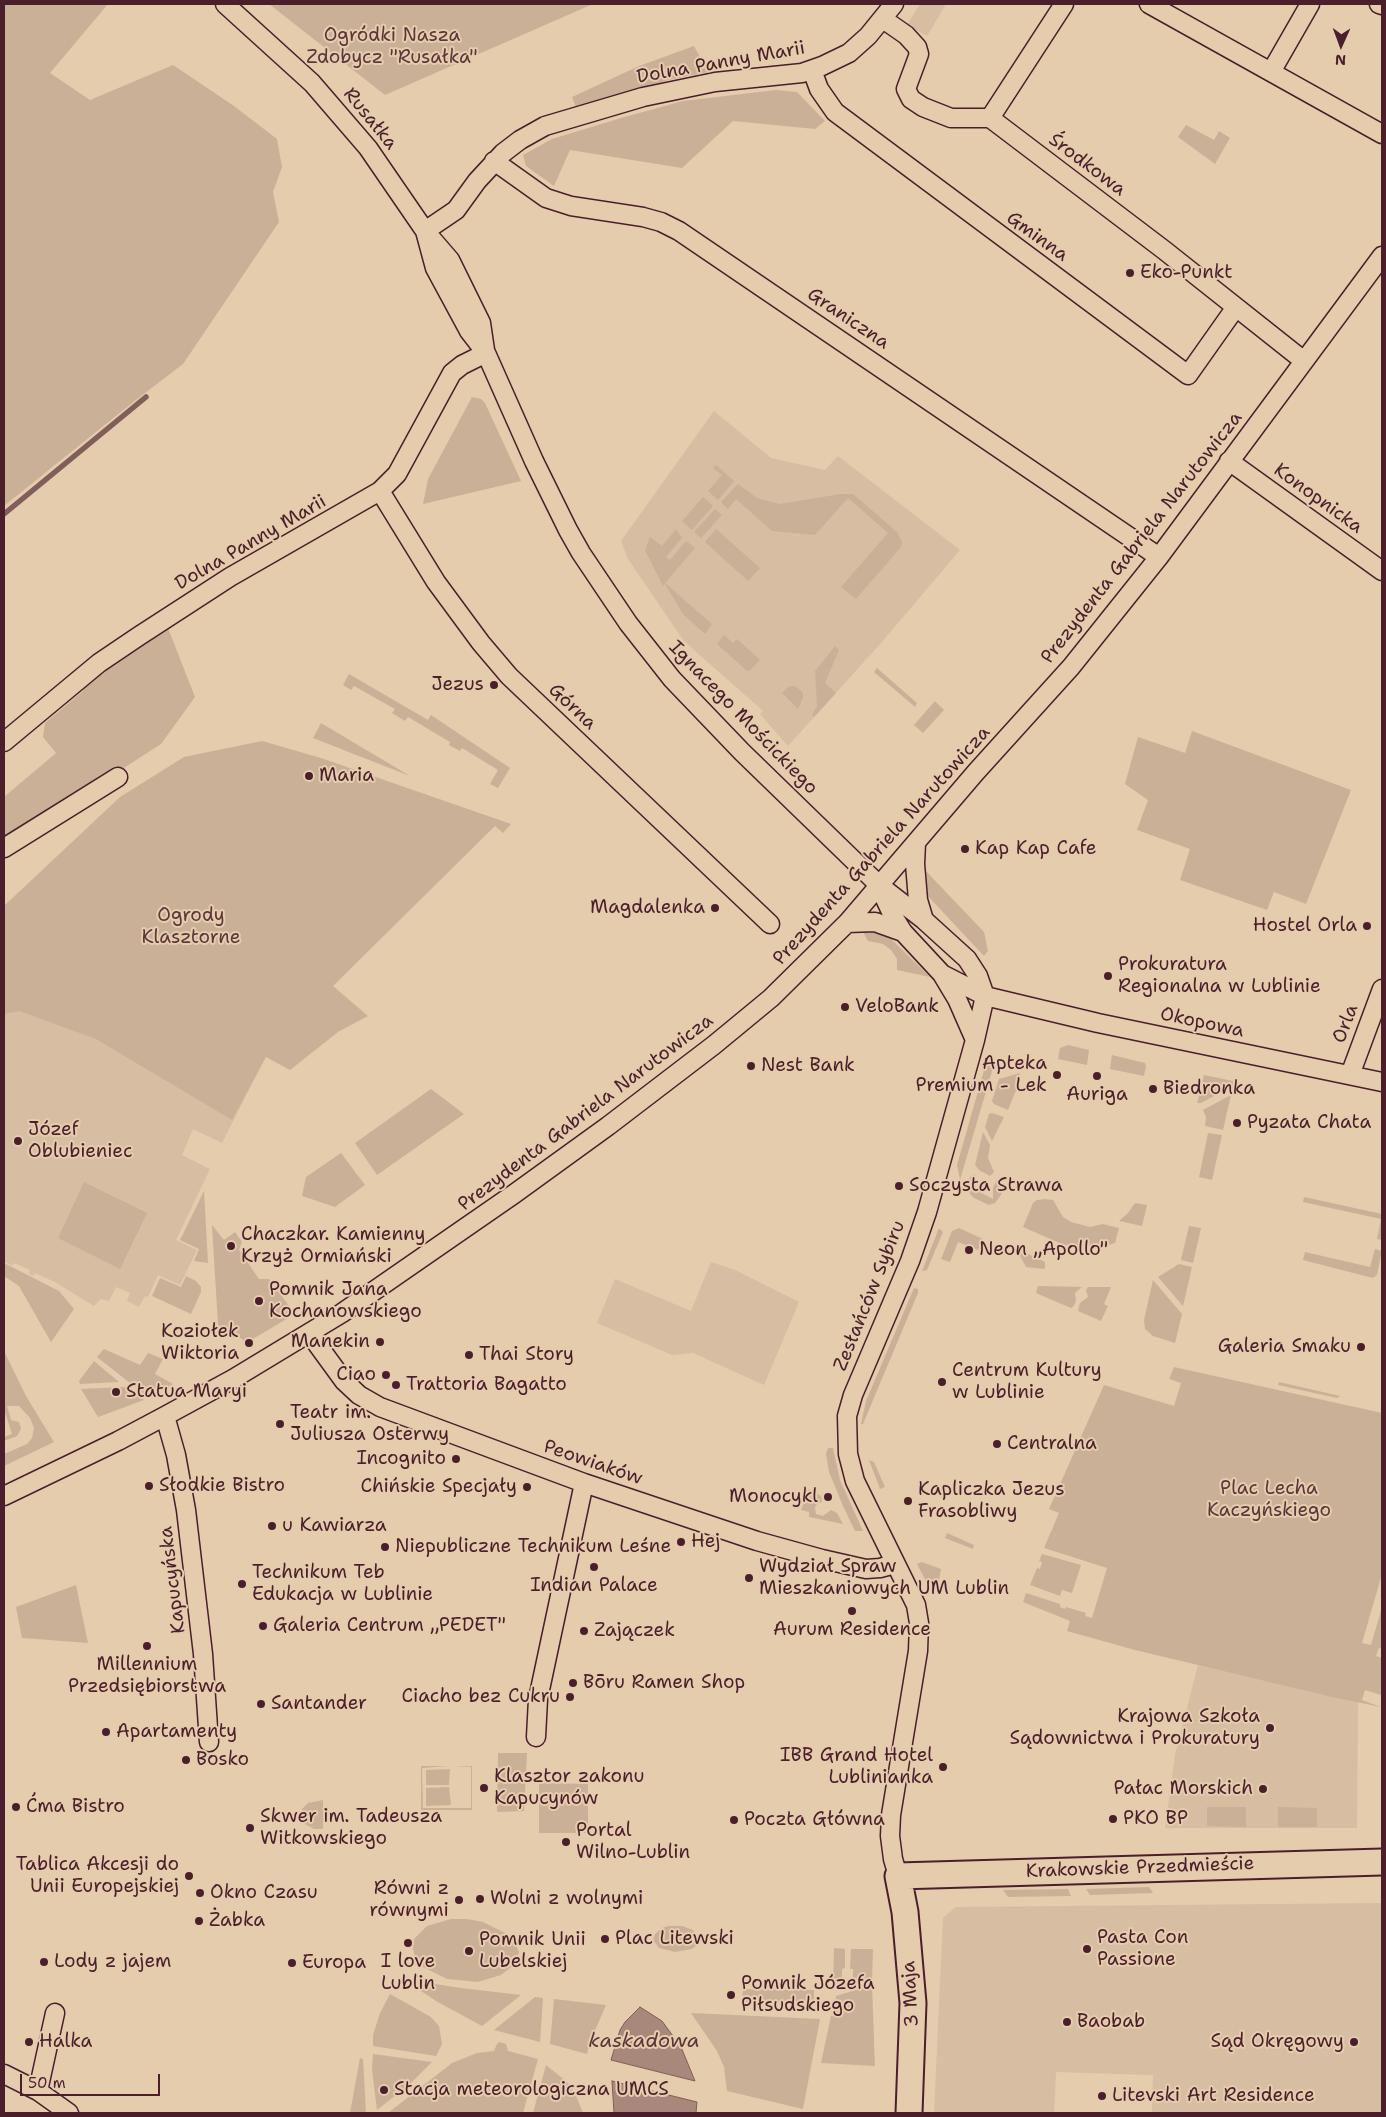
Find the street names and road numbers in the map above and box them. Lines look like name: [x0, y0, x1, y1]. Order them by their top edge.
street label: Dolna Panny Marii: [635, 37, 807, 89]
street label: Rusałka: [338, 83, 402, 155]
street label: Środkowa: [1044, 129, 1130, 201]
street label: Gminna: [1002, 207, 1072, 267]
street label: Graniczna: [803, 283, 893, 355]
street label: Prezydenta Gabriela Narutowicza: [1036, 407, 1248, 669]
street label: Konopnicka: [1269, 459, 1367, 539]
street label: Dolna Panny Marii: [171, 490, 331, 596]
street label: Ignacego Mościckiego: [664, 636, 822, 800]
street label: Górna: [543, 679, 601, 735]
street label: Prezydenta Gabriela Narutowicza: [769, 722, 995, 970]
street label: Orla: [1328, 1001, 1364, 1047]
street label: Okopowa: [1158, 1003, 1246, 1043]
street label: Prezydenta Gabriela Narutowicza: [454, 1010, 718, 1216]
street label: Zesłańców Sybiru: [829, 1217, 911, 1375]
street label: Peowiaków: [541, 1435, 645, 1491]
street label: Kapucyńska: [155, 1525, 191, 1635]
street label: Krakowskie Przedmieście: [1025, 1853, 1255, 1883]
street label: 3 Maja: [898, 1960, 924, 2028]

